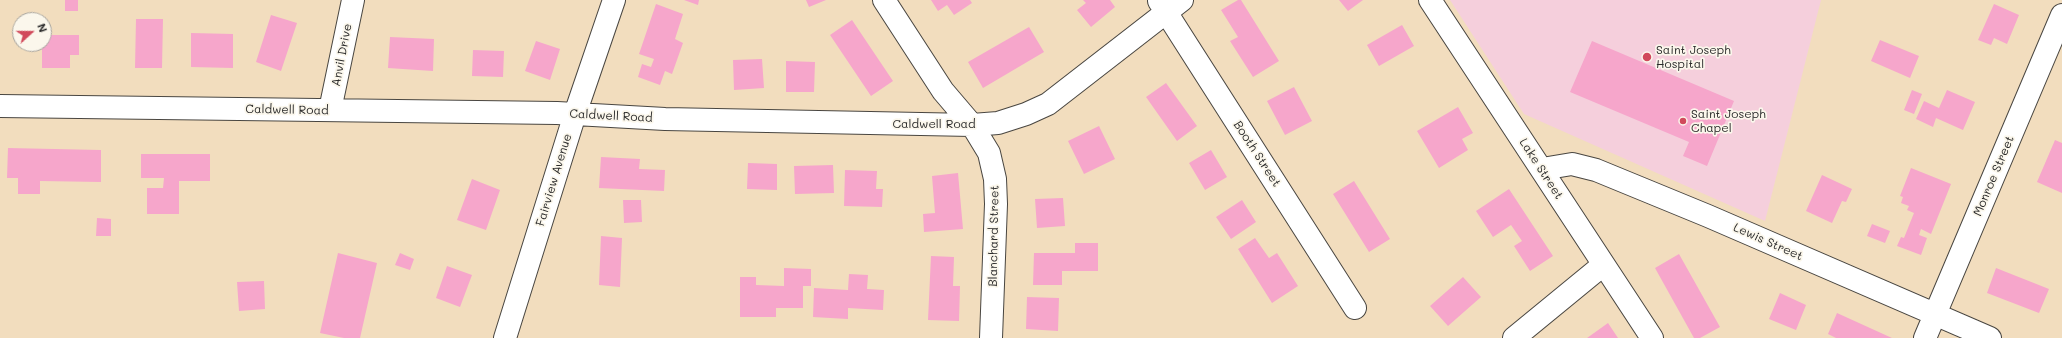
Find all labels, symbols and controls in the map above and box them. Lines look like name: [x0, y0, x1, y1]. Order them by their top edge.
north arrow: [12, 12, 52, 52]
text: N: [34, 21, 51, 34]
street label: Anvil Drive: [329, 22, 355, 88]
place label: Saint Joseph Hospital: [1656, 43, 1731, 71]
marker: Saint Joseph Hospital: [1641, 51, 1653, 63]
street label: Caldwell Road: [245, 102, 329, 118]
street label: Caldwell Road: [569, 107, 653, 125]
place label: Saint Joseph Chapel: [1691, 107, 1766, 135]
marker: Saint Joseph Chapel: [1678, 116, 1688, 126]
street label: Caldwell Road: [892, 117, 976, 131]
street label: Booth Street: [1230, 118, 1284, 190]
street label: Fairview Avenue: [533, 132, 575, 228]
street label: Monroe Street: [1971, 134, 2017, 218]
street label: Lake Street: [1516, 136, 1566, 202]
street label: Blanchard Street: [986, 185, 1002, 287]
street label: Lewis Street: [1731, 220, 1805, 264]

